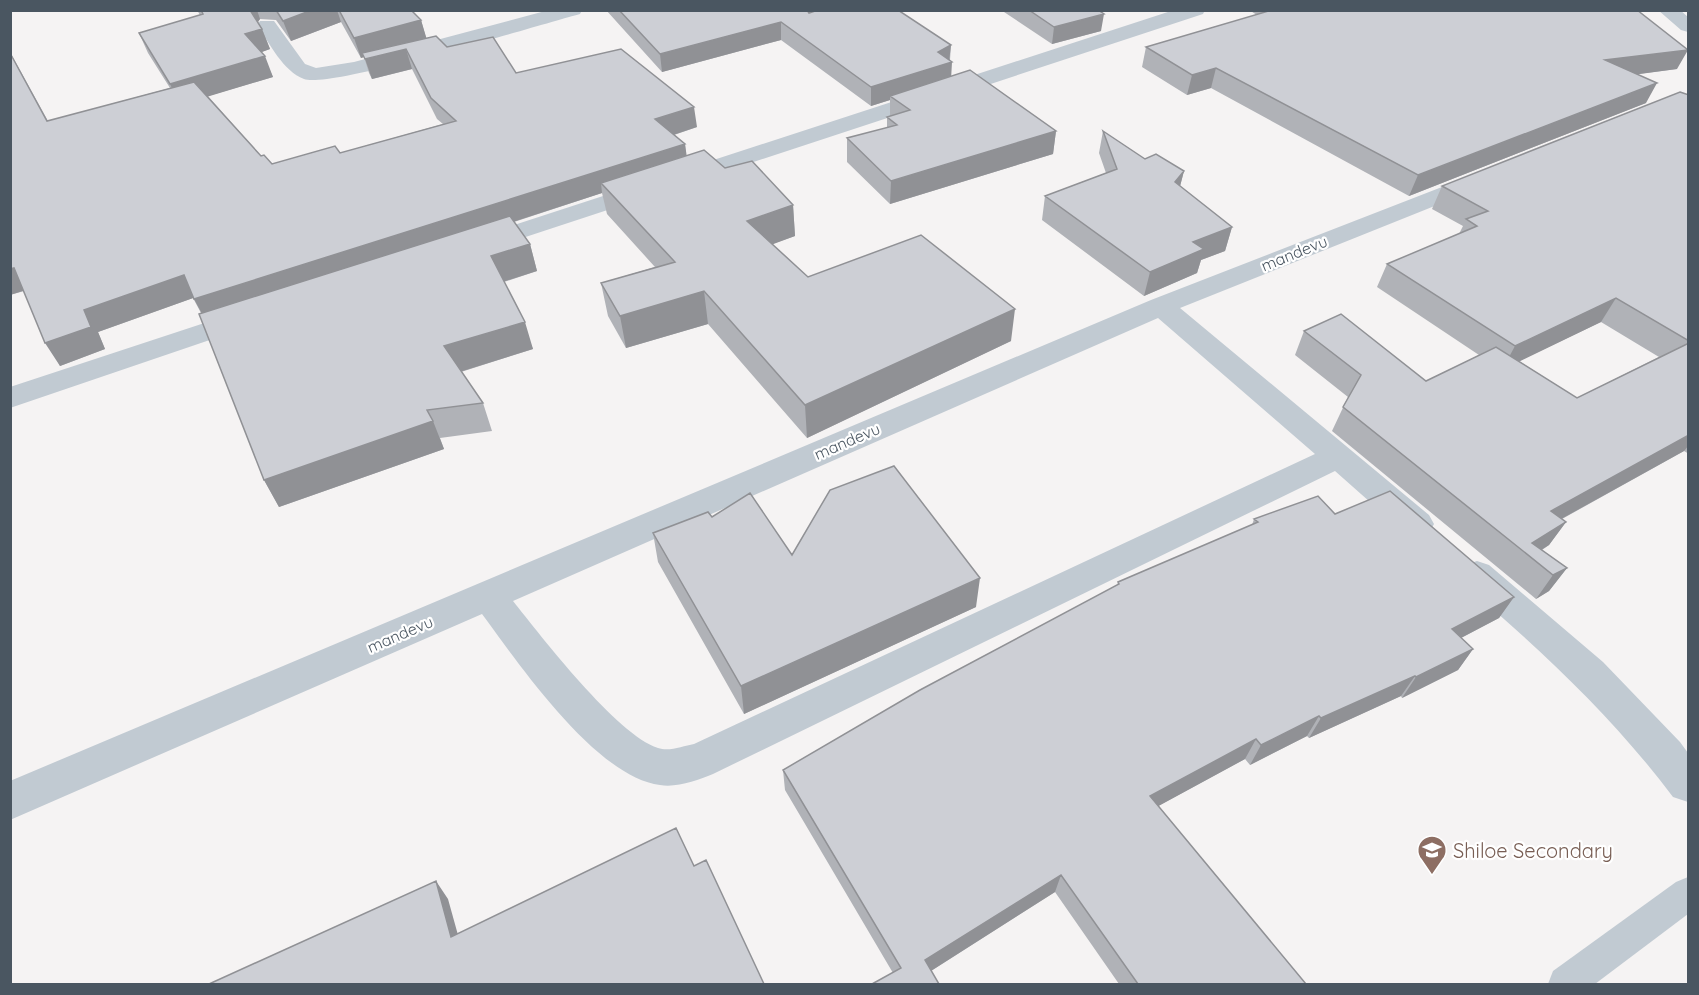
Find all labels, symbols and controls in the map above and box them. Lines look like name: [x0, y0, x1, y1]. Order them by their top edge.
street label: mandevu: [1258, 231, 1330, 275]
street label: mandevu: [811, 418, 883, 464]
street label: mandevu: [364, 611, 436, 657]
school or university icon: Shiloe Secondary: [1416, 834, 1448, 876]
place label: Shiloe Secondary: [1453, 838, 1613, 863]

